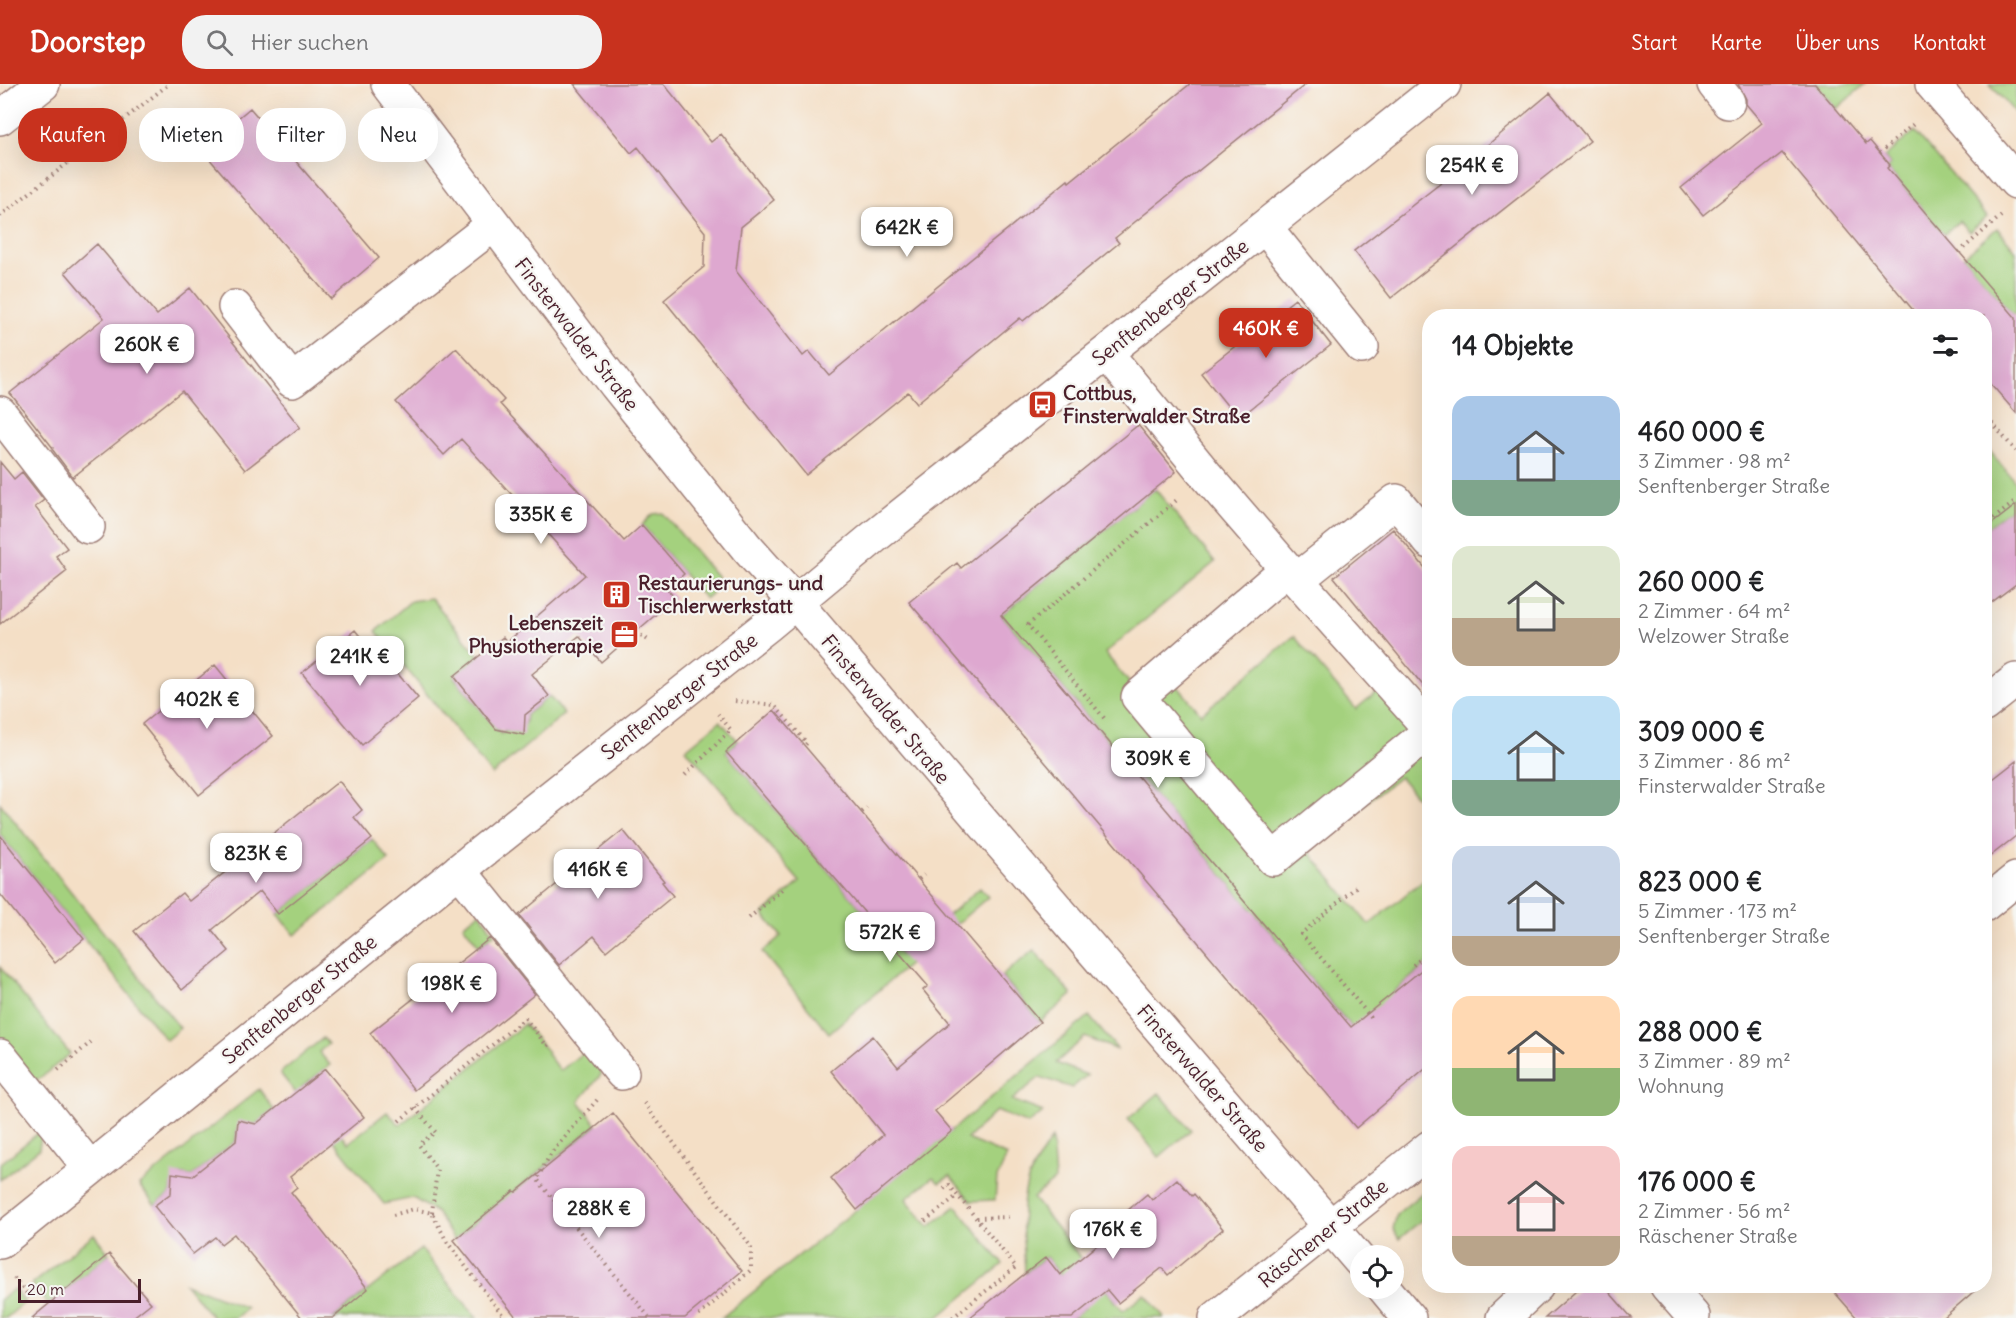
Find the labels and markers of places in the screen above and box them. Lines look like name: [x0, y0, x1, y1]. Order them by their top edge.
pin: 254K €: [1423, 145, 1521, 196]
pin: 642K €: [858, 207, 956, 258]
pin: 460K €: [1217, 308, 1315, 359]
pin: 260K €: [98, 324, 196, 375]
place label: Cottbus, Finsterwalder Straße: [1063, 380, 1251, 428]
bus stop icon: Cottbus, Finsterwalder Straße: [1026, 388, 1058, 420]
pin: 335K €: [492, 494, 590, 545]
place label: Restaurierungs- und Tischlerwerkstatt: [638, 570, 823, 618]
building icon: Restaurierungs- und Tischlerwerkstatt: [601, 578, 633, 610]
place label: Lebenszeit Physiotherapie: [468, 610, 603, 658]
office icon: Lebenszeit Physiotherapie: [608, 618, 640, 650]
pin: 241K €: [311, 636, 409, 687]
pin: 402K €: [158, 679, 256, 730]
pin: 309K €: [1109, 738, 1207, 789]
pin: 823K €: [207, 833, 305, 884]
pin: 416K €: [549, 849, 647, 900]
pin: 572K €: [841, 912, 939, 963]
pin: 198K €: [403, 963, 501, 1014]
pin: 288K €: [550, 1188, 648, 1239]
pin: 176K €: [1064, 1209, 1162, 1260]

